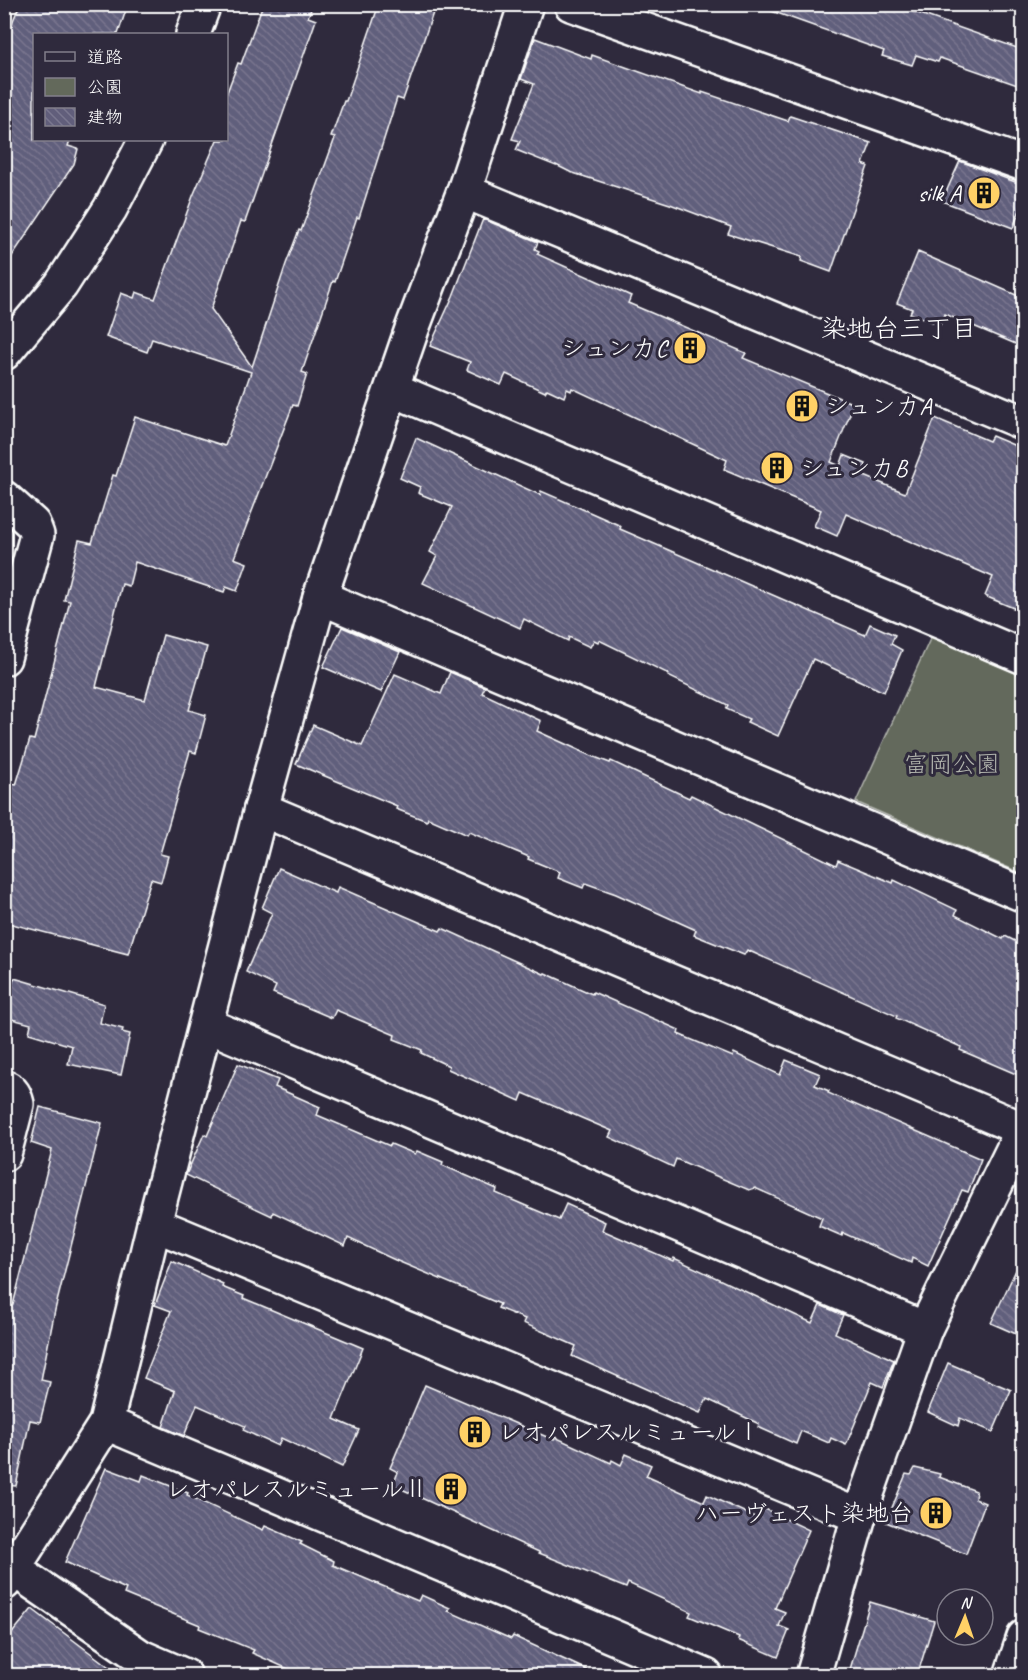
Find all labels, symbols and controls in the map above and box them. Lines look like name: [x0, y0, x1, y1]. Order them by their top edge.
legend: [33, 33, 228, 141]
text: 道路: [87, 46, 123, 68]
text: 公園: [87, 76, 123, 98]
text: 建物: [87, 106, 123, 128]
building icon: silk A: [966, 175, 1002, 211]
place label: silk A: [918, 178, 962, 208]
district label: 染地台三丁目: [821, 312, 977, 345]
building icon: シュンカC: [672, 330, 708, 366]
place label: シュンカC: [561, 333, 670, 363]
building icon: シュンカA: [784, 388, 820, 424]
place label: シュンカA: [825, 391, 933, 421]
building icon: シュンカB: [759, 450, 795, 486]
place label: シュンカB: [800, 453, 909, 483]
park label: 富岡公園: [904, 749, 1000, 779]
building icon: レオパレスルミュールⅠ: [457, 1414, 493, 1450]
place label: レオパレスルミュールⅠ: [498, 1417, 761, 1447]
building icon: レオパレスルミュールⅡ: [433, 1471, 469, 1507]
place label: レオパレスルミュールⅡ: [165, 1474, 428, 1504]
building icon: ハーヴェスト染地台: [918, 1495, 954, 1531]
place label: ハーヴェスト染地台: [695, 1498, 913, 1528]
north arrow: [935, 1587, 995, 1647]
text: N: [960, 1593, 974, 1613]

